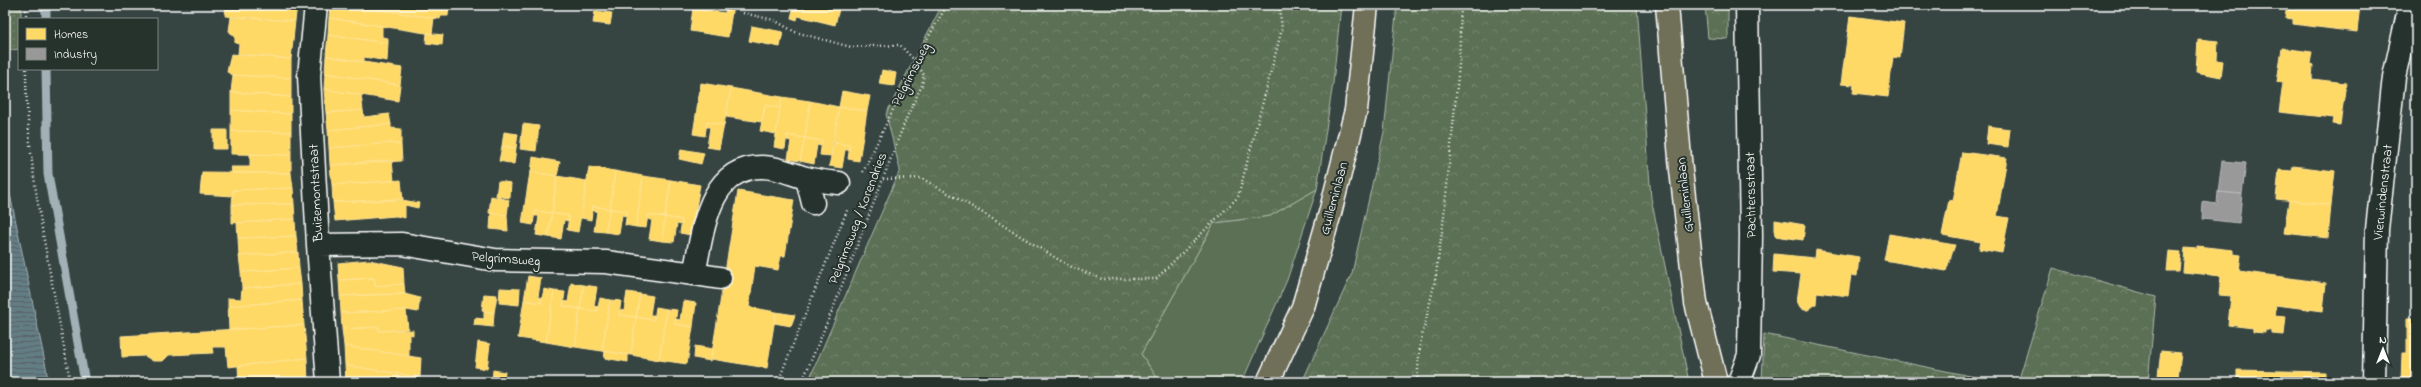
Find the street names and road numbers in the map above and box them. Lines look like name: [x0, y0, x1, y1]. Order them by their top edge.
street label: Pelgrimsweg: [886, 39, 937, 111]
street label: Buizemontstraat: [303, 143, 330, 243]
street label: Vierwindenstraat: [2368, 143, 2399, 242]
street label: Pelgrimsweg / Korendries: [824, 149, 894, 288]
street label: Pachtersstraat: [1740, 151, 1763, 238]
street label: Guilleminlaan: [1671, 156, 1700, 233]
street label: Guilleminlaan: [1315, 159, 1354, 237]
street label: Pelgrimsweg: [471, 247, 541, 273]

